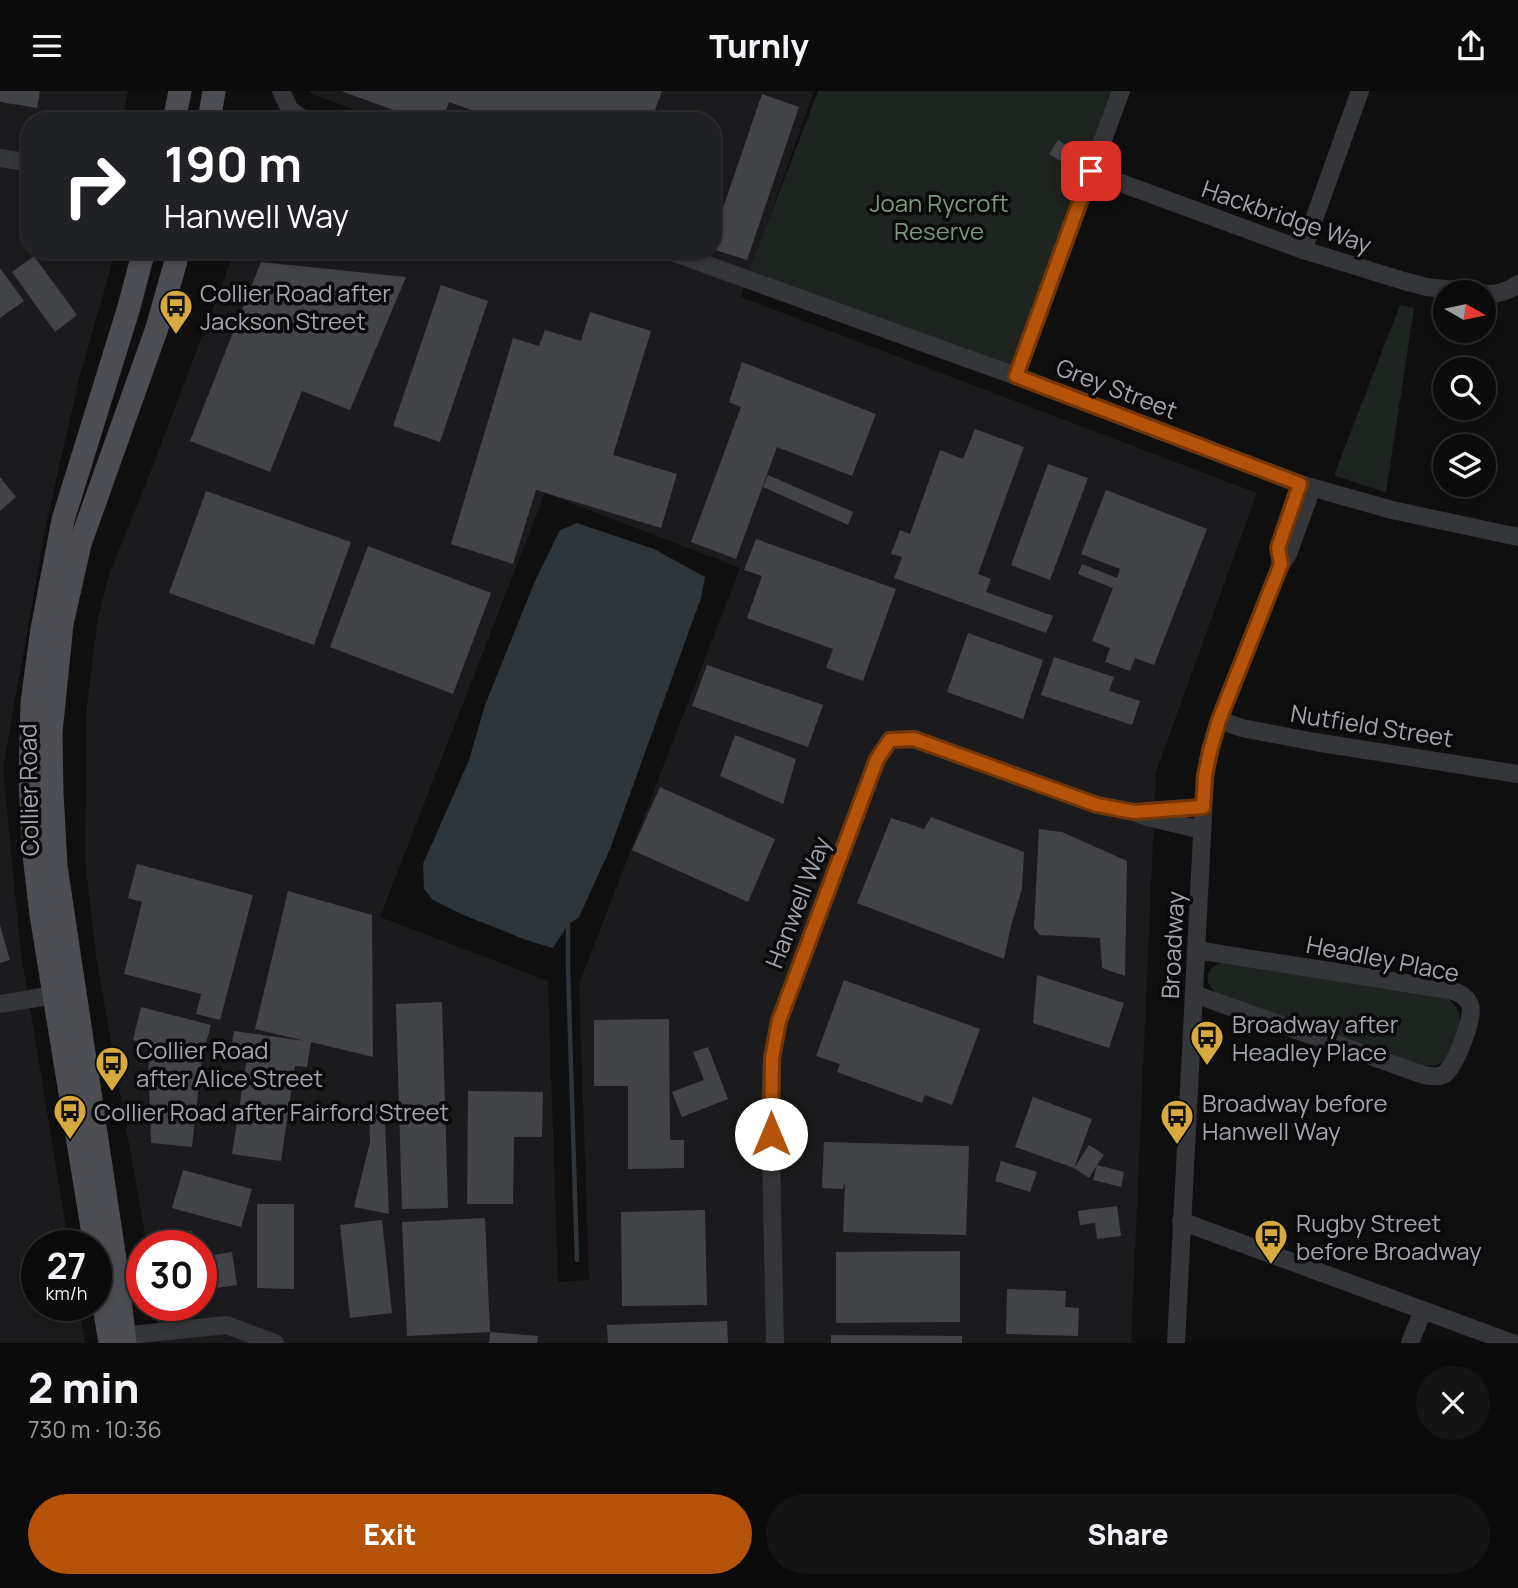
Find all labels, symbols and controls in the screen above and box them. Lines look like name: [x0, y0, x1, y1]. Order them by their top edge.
text: Turnly: [709, 24, 809, 68]
icon: menu: [28, 27, 66, 65]
icon: share: [1452, 27, 1490, 65]
text: 190 m: [164, 130, 302, 197]
icon: right: [49, 140, 140, 231]
pin: [1061, 141, 1121, 201]
icon: arrive: [1072, 152, 1110, 190]
street label: Hackbridge Way: [1198, 172, 1377, 261]
park label: Joan Rycroft Reserve: [869, 186, 1009, 247]
text: Hanwell Way: [164, 194, 349, 238]
place label: Collier Road after Jackson Street: [200, 276, 391, 337]
north arrow: [1433, 280, 1496, 343]
map controls: [1433, 280, 1496, 497]
bus stop icon: Collier Road after Jackson Street: [157, 287, 195, 336]
street label: Grey Street: [1052, 350, 1182, 426]
button: search: [1433, 357, 1496, 420]
button: layers: [1433, 434, 1496, 497]
street label: Nutfield Street: [1288, 696, 1456, 754]
street label: Collier Road: [10, 723, 46, 857]
street label: Hanwell Way: [757, 831, 837, 973]
street label: Broadway: [1153, 890, 1191, 1000]
street label: Headley Place: [1304, 927, 1462, 989]
place label: Broadway after Headley Place: [1232, 1007, 1399, 1068]
bus stop icon: Broadway after Headley Place: [1188, 1018, 1226, 1067]
place label: Collier Road after Alice Street: [136, 1033, 323, 1094]
bus stop icon: Collier Road after Alice Street: [93, 1044, 131, 1093]
place label: Broadway before Hanwell Way: [1202, 1086, 1388, 1147]
bus stop icon: Collier Road after Fairford Street: [51, 1092, 89, 1141]
place label: Collier Road after Fairford Street: [94, 1095, 449, 1128]
position arrow: [734, 1097, 808, 1171]
bus stop icon: Broadway before Hanwell Way: [1158, 1097, 1196, 1146]
place label: Rugby Street before Broadway: [1296, 1206, 1482, 1267]
bus stop icon: Rugby Street before Broadway: [1252, 1217, 1290, 1266]
speed limit sign: 30: [126, 1230, 217, 1321]
text: 27: [47, 1242, 86, 1290]
text: km/h: [46, 1281, 87, 1305]
text: 2 min: [28, 1358, 139, 1416]
button: close: [1416, 1366, 1490, 1440]
text: 730 m · 10:36: [28, 1413, 162, 1445]
button: Exit: [28, 1494, 752, 1574]
button: Share: [766, 1494, 1490, 1574]

